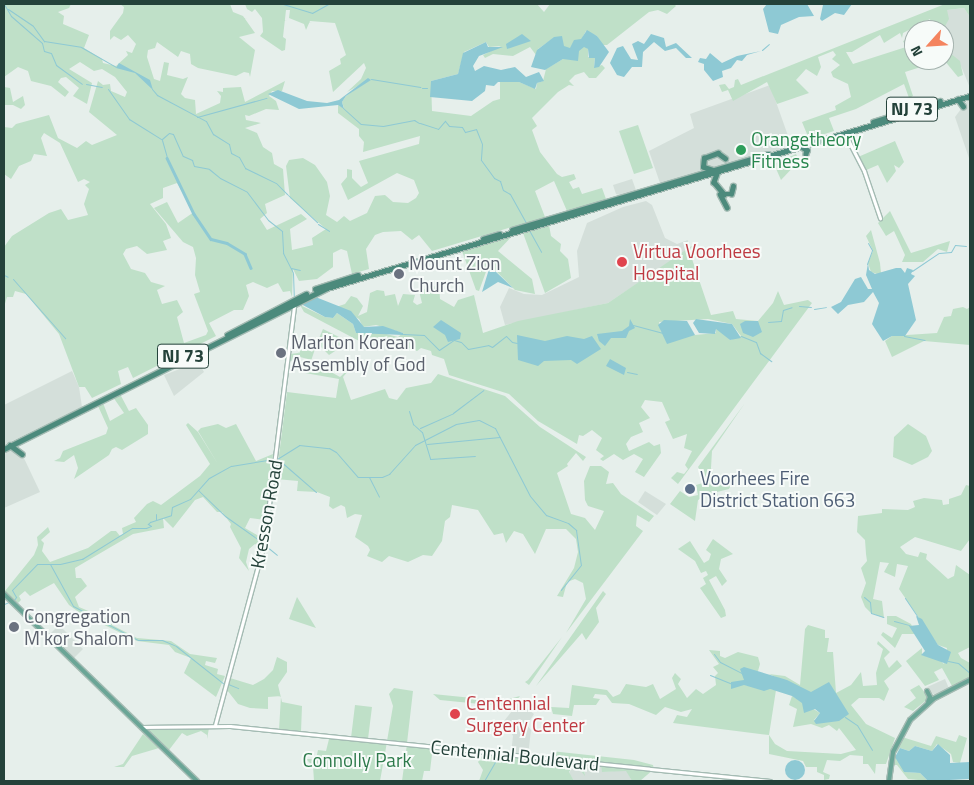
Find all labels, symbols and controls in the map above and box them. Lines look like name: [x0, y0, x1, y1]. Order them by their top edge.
north arrow: [904, 20, 954, 70]
text: N: [904, 42, 928, 60]
road number: NJ 73: [886, 94, 938, 125]
place label: Orangetheory Fitness: [751, 128, 861, 172]
marker: Orangetheory Fitness: [735, 144, 747, 156]
place label: Virtua Voorhees Hospital: [633, 240, 761, 284]
place label: Mount Zion Church: [409, 252, 501, 296]
marker: Virtua Voorhees Hospital: [615, 255, 629, 269]
marker: Mount Zion Church: [393, 268, 405, 280]
place label: Marlton Korean Assembly of God: [291, 331, 426, 375]
road number: NJ 73: [157, 341, 209, 372]
marker: Marlton Korean Assembly of God: [275, 347, 287, 359]
street label: Kresson Road: [245, 458, 287, 570]
place label: Voorhees Fire District Station 663: [700, 467, 855, 511]
marker: Voorhees Fire District Station 663: [684, 483, 696, 495]
place label: Congregation M'kor Shalom: [24, 605, 134, 649]
marker: Congregation M'kor Shalom: [8, 621, 20, 633]
place label: Centennial Surgery Center: [466, 692, 585, 736]
marker: Centennial Surgery Center: [448, 707, 462, 721]
street label: Centennial Boulevard: [430, 735, 600, 775]
park label: Connolly Park: [302, 749, 412, 771]

